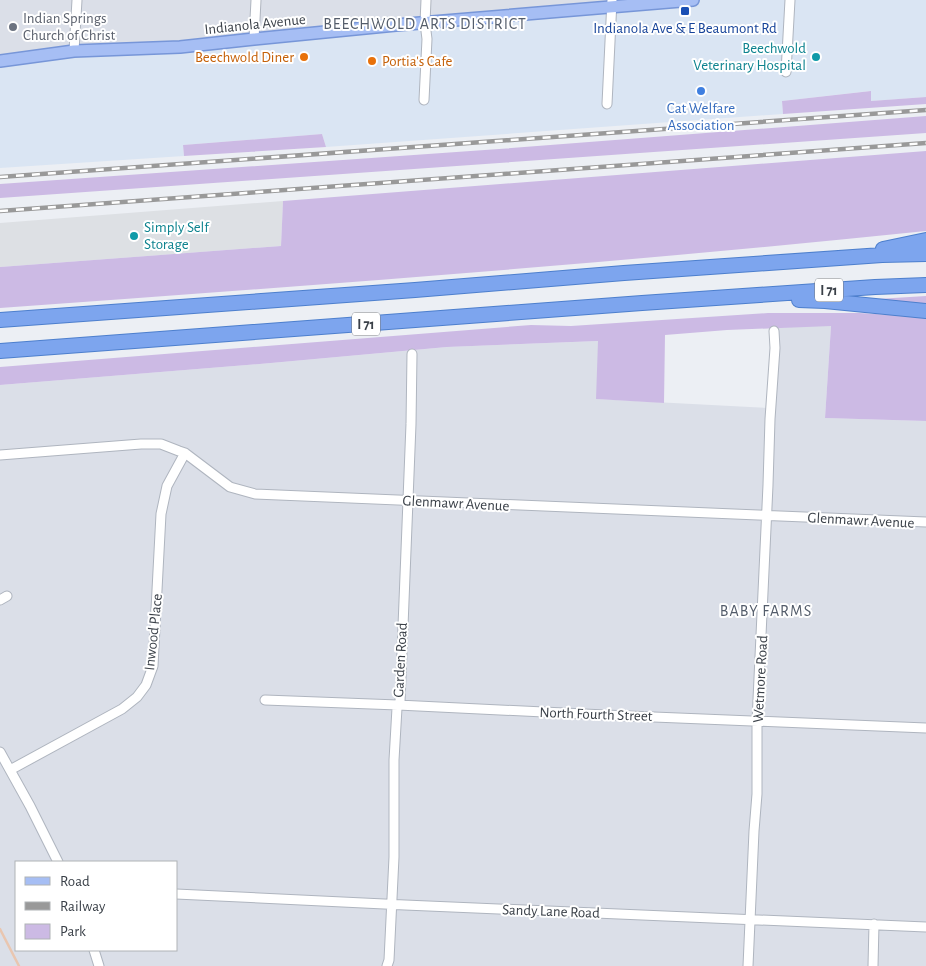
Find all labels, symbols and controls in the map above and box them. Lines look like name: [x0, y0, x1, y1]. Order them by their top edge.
marker: Indianola Ave & E Beaumont Rd: [679, 5, 691, 17]
place label: Indian Springs Church of Christ: [23, 11, 116, 43]
street label: Indianola Avenue: [204, 12, 307, 37]
district label: BEECHWOLD ARTS DISTRICT: [323, 16, 527, 32]
marker: Indian Springs Church of Christ: [7, 21, 19, 33]
place label: Indianola Ave & E Beaumont Rd: [593, 21, 777, 36]
place label: Beechwold Veterinary Hospital: [693, 41, 806, 73]
place label: Beechwold Diner: [195, 50, 294, 65]
marker: Beechwold Diner: [298, 51, 310, 63]
marker: Beechwold Veterinary Hospital: [810, 51, 822, 63]
place label: Portia's Cafe: [382, 54, 453, 69]
marker: Portia's Cafe: [366, 55, 378, 67]
marker: Cat Welfare Association: [695, 85, 707, 97]
place label: Cat Welfare Association: [667, 101, 735, 133]
place label: Simply Self Storage: [144, 220, 210, 252]
marker: Simply Self Storage: [128, 230, 140, 242]
road number: I 71: [815, 278, 843, 302]
road number: I 71: [352, 312, 380, 336]
street label: Glenmawr Avenue: [402, 493, 510, 514]
street label: Glenmawr Avenue: [807, 510, 915, 531]
street label: Inwood Place: [142, 593, 165, 671]
district label: BABY FARMS: [720, 603, 812, 619]
street label: Garden Road: [391, 622, 410, 698]
street label: Wetmore Road: [751, 635, 770, 723]
street label: North Fourth Street: [539, 705, 653, 724]
legend: [15, 861, 178, 951]
text: Road: [60, 874, 90, 889]
text: Railway: [60, 899, 106, 914]
street label: Sandy Lane Road: [502, 902, 600, 921]
text: Park: [60, 924, 86, 939]

